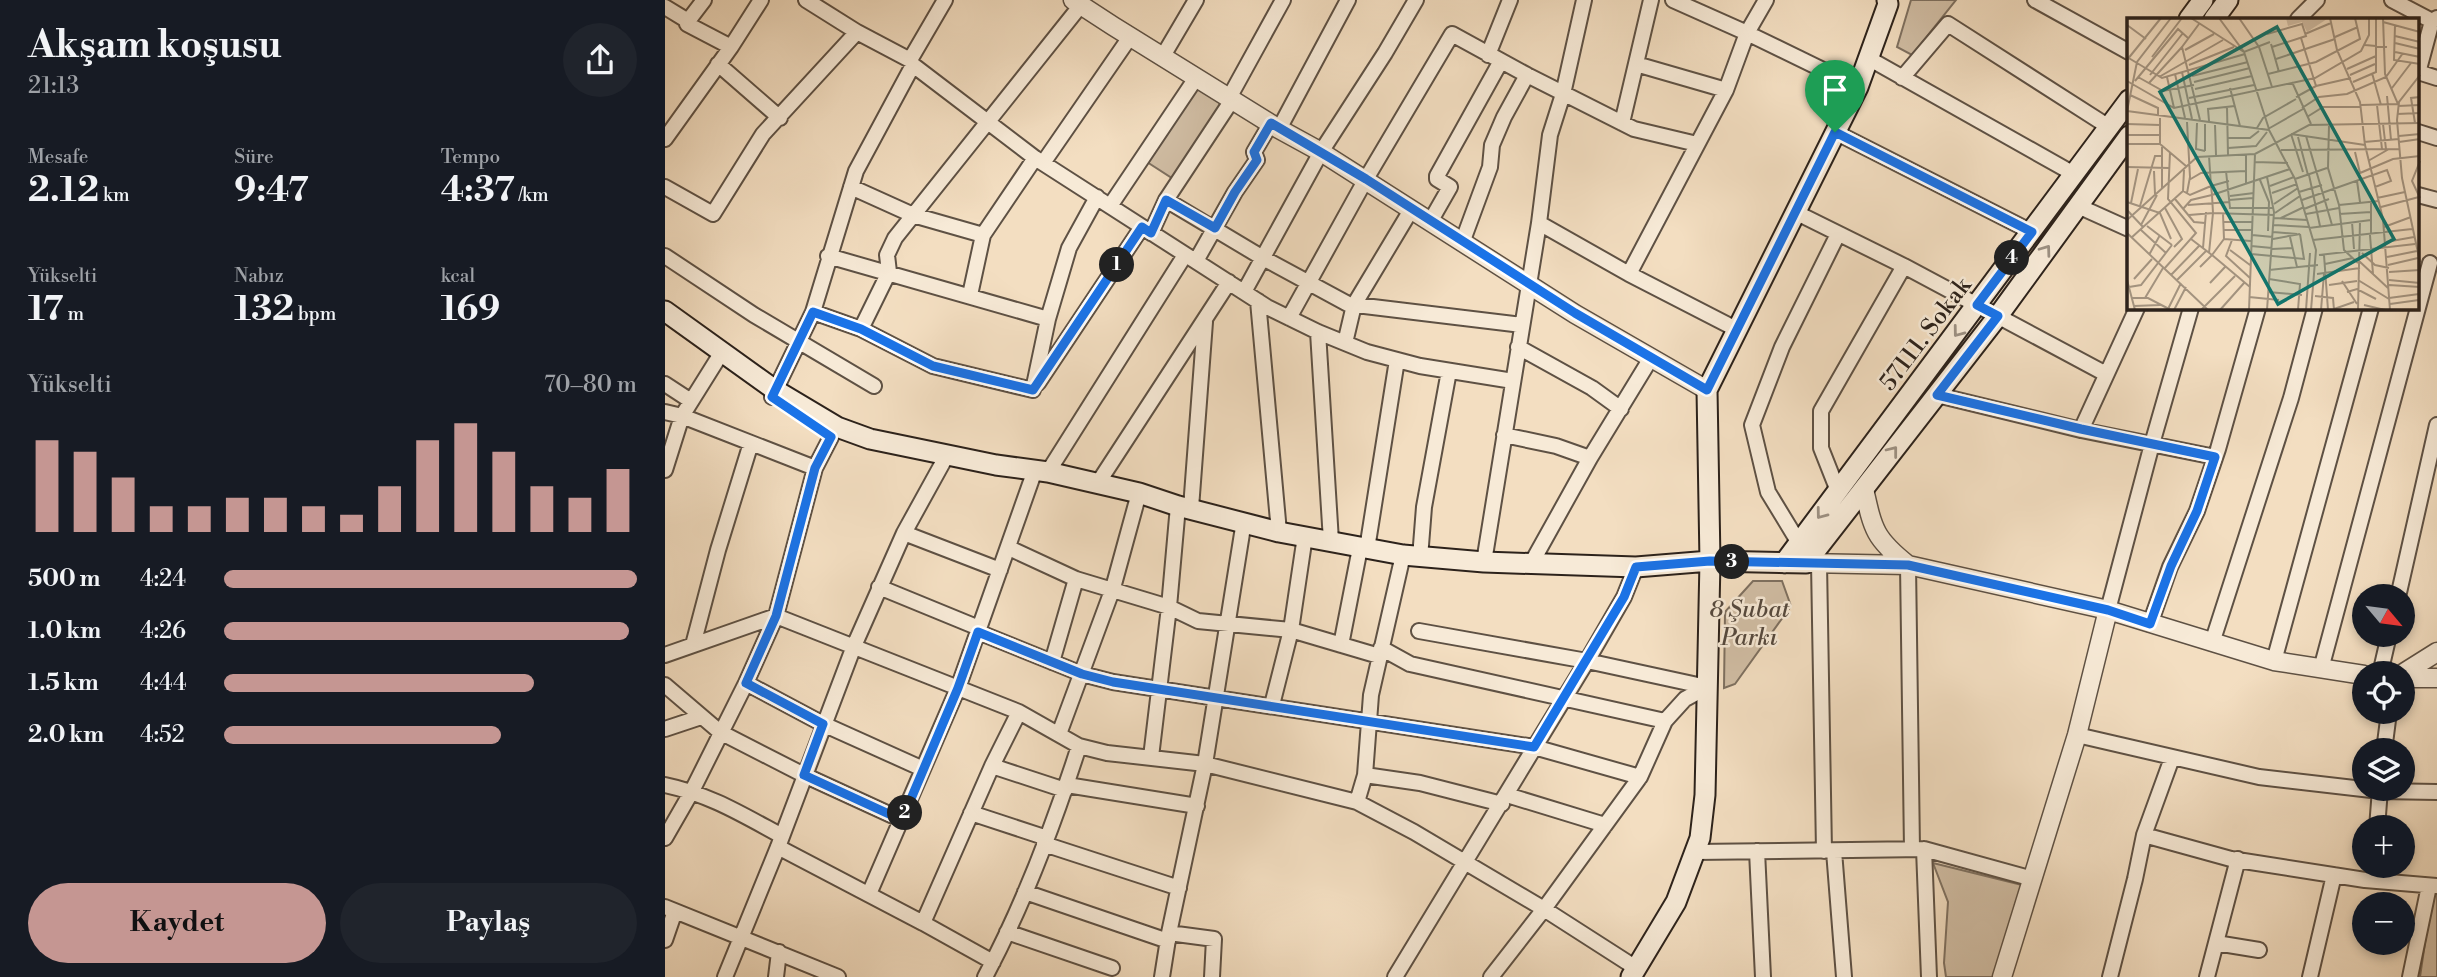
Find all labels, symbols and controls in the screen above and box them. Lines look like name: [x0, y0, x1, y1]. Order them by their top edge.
inset map: [2127, 18, 2420, 310]
text: Akşam koşusu: [28, 22, 282, 69]
button: share: [563, 23, 637, 97]
pin: [1805, 60, 1865, 132]
icon: arrive: [1816, 71, 1854, 109]
text: 21:13: [28, 72, 79, 100]
text: Mesafe: [28, 145, 88, 169]
text: Süre: [234, 145, 274, 169]
text: Tempo: [441, 145, 500, 169]
text: 2.12: [28, 169, 99, 212]
text: 9:47: [234, 169, 309, 212]
text: 4:37: [441, 169, 515, 212]
text: km: [99, 183, 130, 207]
text: /km: [515, 183, 549, 207]
pin: 4: [1995, 240, 2029, 276]
text: 4: [2005, 245, 2018, 269]
one-way arrow: [2038, 246, 2050, 258]
pin: 1: [1099, 247, 1135, 282]
text: 1: [1112, 252, 1121, 276]
text: Yükselti: [28, 264, 97, 288]
text: Nabız: [234, 264, 284, 288]
text: kcal: [441, 264, 475, 288]
street label: 57111. Sokak: [1874, 271, 1979, 397]
text: 17: [28, 288, 64, 331]
text: 132: [234, 288, 294, 331]
text: 169: [441, 288, 500, 331]
text: m: [64, 302, 84, 326]
text: bpm: [294, 302, 336, 326]
one-way arrow: [1953, 324, 1966, 337]
text: Yükselti: [28, 371, 112, 399]
text: 70–80 m: [544, 371, 637, 399]
one-way arrow: [1885, 446, 1898, 459]
one-way arrow: [1817, 506, 1829, 519]
pin: 3: [1715, 544, 1749, 580]
text: 3: [1726, 549, 1737, 573]
text: 500 m: [28, 565, 100, 593]
text: 4:24: [140, 565, 186, 593]
north arrow: [2352, 584, 2415, 648]
map controls: [2352, 584, 2415, 955]
park label: 8 Şubat Parkı: [1709, 595, 1790, 653]
text: 1.0 km: [28, 617, 101, 645]
text: 4:26: [140, 617, 186, 645]
button: locate: [2352, 661, 2415, 724]
text: 1.5 km: [28, 669, 99, 697]
text: 4:44: [140, 669, 187, 697]
text: 2.0 km: [28, 721, 104, 749]
text: 4:52: [140, 721, 185, 749]
button: layers: [2352, 738, 2415, 801]
pin: 2: [887, 796, 923, 830]
text: 2: [899, 800, 910, 824]
button: +: [2352, 815, 2415, 878]
button: Kaydet: [28, 883, 326, 963]
button: Paylaş: [340, 883, 637, 963]
button: −: [2352, 892, 2415, 955]

